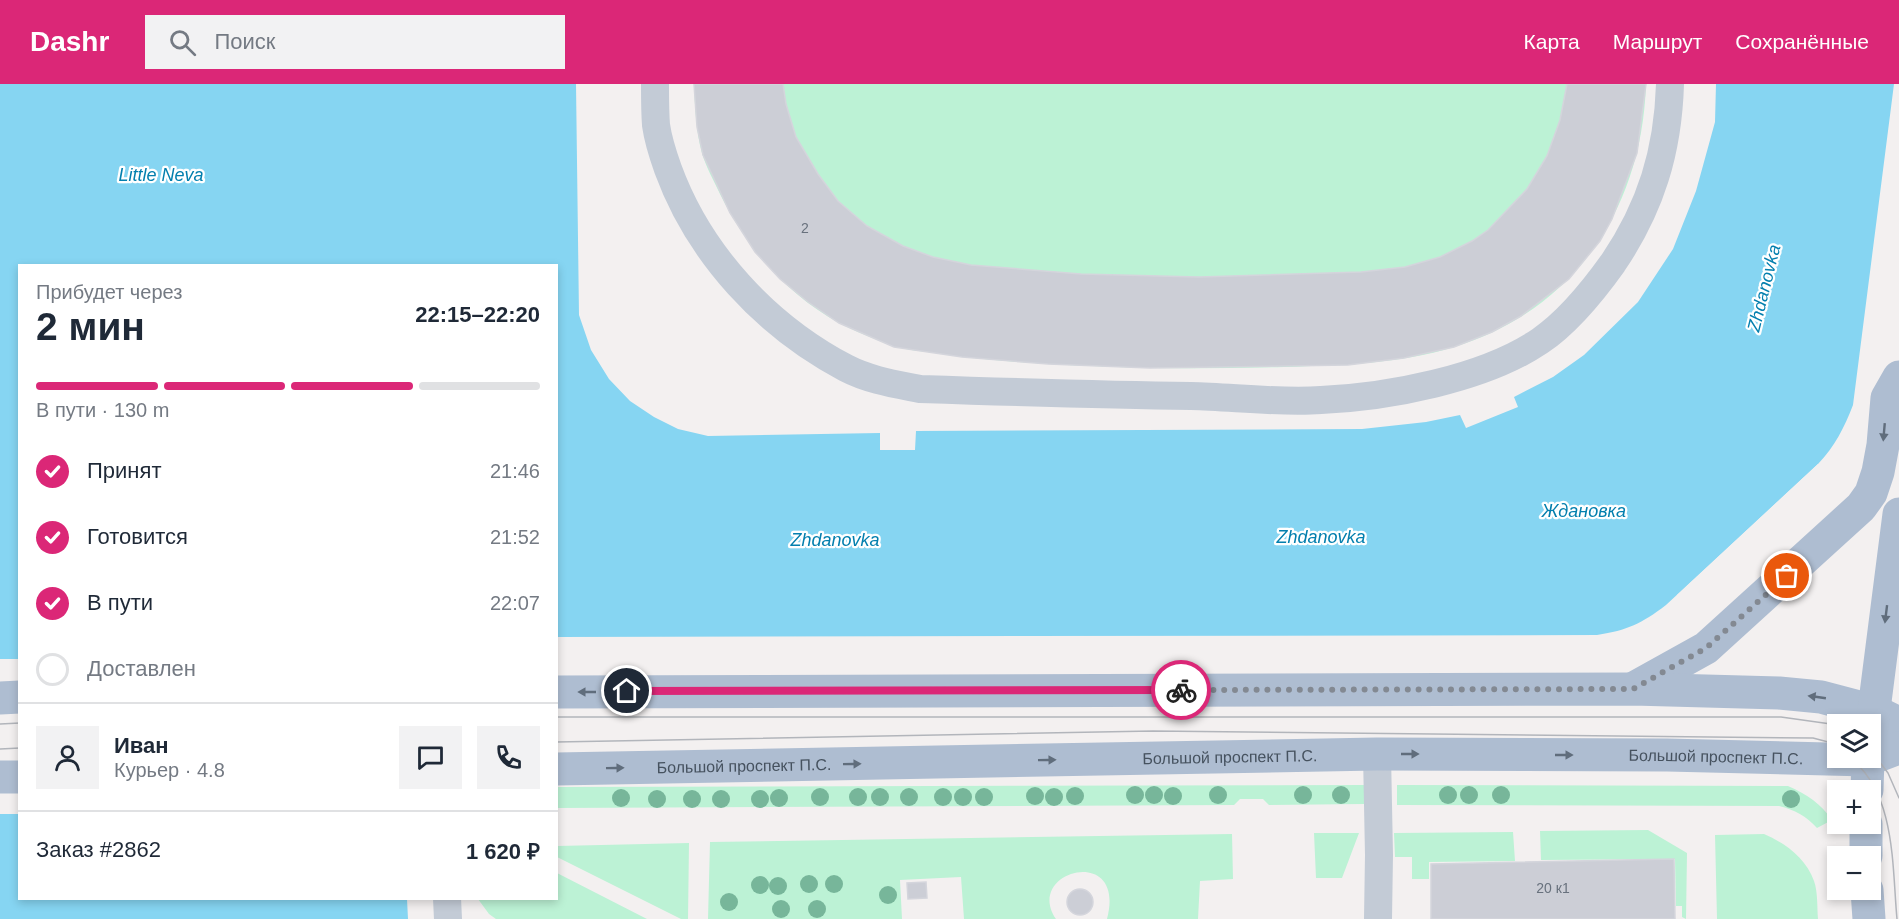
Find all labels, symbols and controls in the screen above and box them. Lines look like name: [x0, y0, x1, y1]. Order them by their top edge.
search box: [145, 15, 565, 69]
text: Dashr: [30, 26, 109, 57]
icon: search: [166, 26, 199, 59]
text: Поиск: [214, 29, 275, 54]
text: Карта: [1524, 30, 1580, 53]
text: Маршрут: [1613, 30, 1702, 53]
text: Сохранённые: [1735, 30, 1869, 53]
water label: Little Neva: [118, 165, 204, 185]
house number: 2: [801, 220, 809, 236]
water label: Zhdanovka: [1743, 242, 1784, 335]
text: Прибудет через: [36, 281, 182, 303]
text: 22:15–22:20: [415, 302, 540, 327]
text: 2 мин: [36, 305, 145, 348]
text: В пути · 130 m: [36, 399, 169, 421]
one-way arrow: [1879, 423, 1889, 442]
icon: check: [36, 455, 69, 488]
text: Принят: [87, 458, 161, 483]
text: 21:46: [490, 460, 540, 482]
water label: Ждановка: [1541, 501, 1626, 521]
icon: check: [36, 521, 69, 554]
text: Готовится: [87, 524, 188, 549]
text: 21:52: [490, 526, 540, 548]
water label: Zhdanovka: [1275, 527, 1366, 547]
water label: Zhdanovka: [789, 530, 880, 550]
pin: [1761, 550, 1812, 601]
icon: bag: [1770, 559, 1803, 592]
icon: check: [36, 587, 69, 620]
text: В пути: [87, 590, 153, 615]
text: 22:07: [490, 592, 540, 614]
one-way arrow: [1882, 605, 1891, 624]
text: Доставлен: [87, 656, 196, 681]
courier: [1151, 660, 1211, 720]
pin: [601, 665, 652, 716]
icon: home: [610, 674, 643, 707]
icon: bike: [1165, 674, 1198, 707]
one-way arrow: [578, 687, 597, 697]
one-way arrow: [1808, 693, 1827, 702]
map controls: [1827, 714, 1881, 900]
button: layers: [1827, 714, 1881, 768]
button: person: [36, 726, 99, 789]
button: chat: [399, 726, 462, 789]
button: phone: [477, 726, 540, 789]
text: Иван: [114, 733, 169, 758]
street label: Большой проспект П.С.: [1628, 746, 1803, 767]
street label: Большой проспект П.С.: [1142, 747, 1317, 767]
one-way arrow: [1400, 749, 1419, 759]
one-way arrow: [1554, 750, 1573, 760]
street label: Большой проспект П.С.: [656, 755, 832, 776]
one-way arrow: [1037, 755, 1056, 765]
text: Курьер · 4.8: [114, 759, 225, 781]
one-way arrow: [842, 759, 861, 768]
one-way arrow: [605, 763, 624, 773]
button: +: [1827, 780, 1881, 834]
text: Заказ #2862: [36, 837, 161, 862]
text: 1 620 ₽: [466, 839, 540, 864]
button: −: [1827, 846, 1881, 900]
house number: 20 к1: [1536, 880, 1570, 896]

